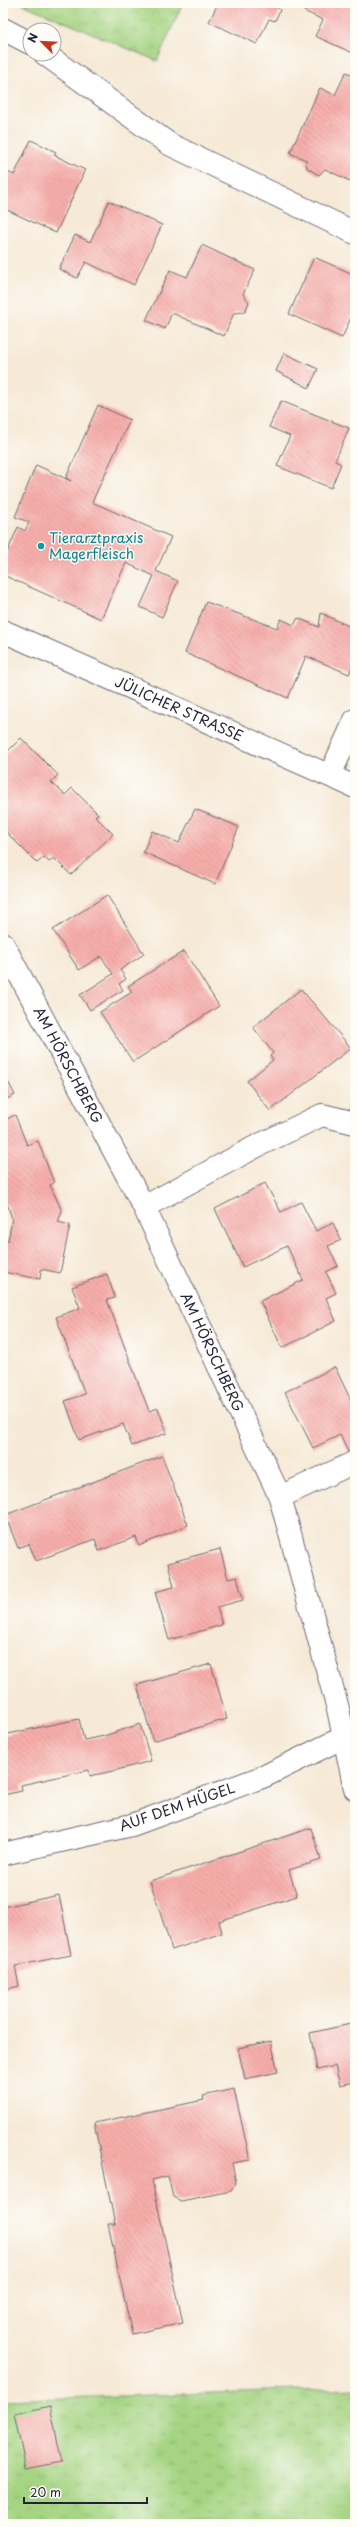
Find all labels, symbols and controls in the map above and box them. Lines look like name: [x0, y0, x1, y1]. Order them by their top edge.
north arrow: [22, 22, 62, 62]
text: N: [23, 30, 42, 45]
place label: Tierarztpraxis Magerfleisch: [49, 527, 143, 564]
marker: Tierarztpraxis Magerfleisch: [36, 541, 46, 551]
street label: JÜLICHER STRASSE: [112, 671, 247, 746]
street label: AM HÖRSCHBERG: [29, 1003, 108, 1127]
street label: AM HÖRSCHBERG: [176, 1289, 249, 1415]
street label: AUF DEM HÜGEL: [116, 1777, 238, 1836]
scale bar: [24, 2479, 147, 2505]
text: 20 m: [30, 2483, 61, 2501]

